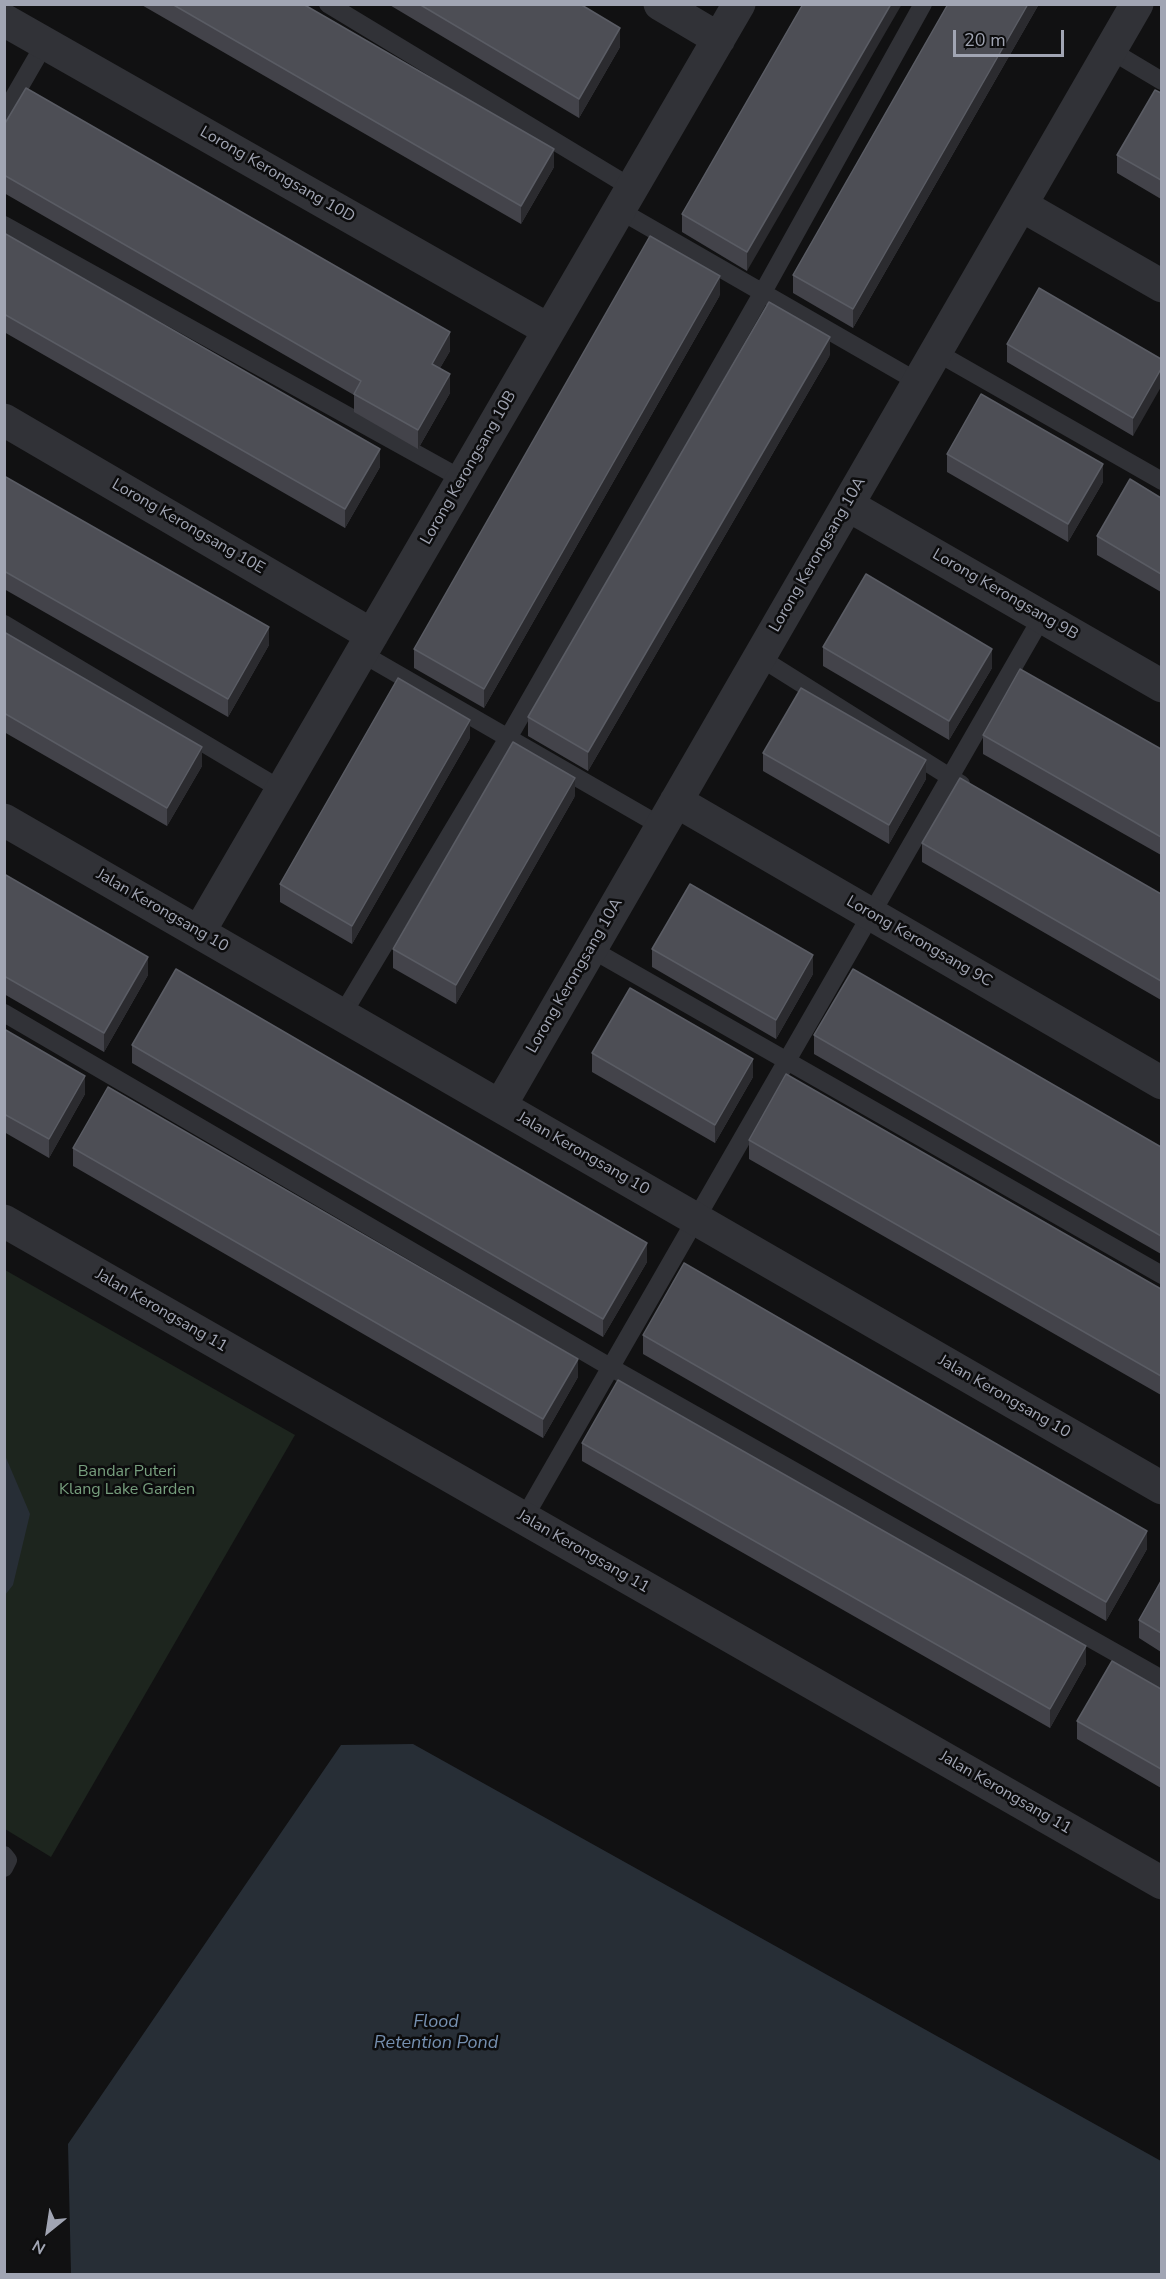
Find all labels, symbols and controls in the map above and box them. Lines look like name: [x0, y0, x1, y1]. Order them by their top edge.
scale bar: [956, 18, 1067, 56]
text: 20 m: [964, 28, 1006, 52]
street label: Lorong Kerongsang 10D: [196, 123, 358, 227]
street label: Lorong Kerongsang 10B: [417, 388, 521, 548]
street label: Lorong Kerongsang 10A: [766, 474, 870, 636]
street label: Lorong Kerongsang 10E: [108, 475, 268, 579]
street label: Lorong Kerongsang 9B: [929, 545, 1081, 645]
street label: Jalan Kerongsang 10: [93, 865, 231, 957]
street label: Lorong Kerongsang 9C: [843, 892, 995, 992]
street label: Lorong Kerongsang 10A: [523, 895, 627, 1057]
street label: Jalan Kerongsang 10: [514, 1108, 652, 1200]
street label: Jalan Kerongsang 11: [92, 1265, 230, 1357]
street label: Jalan Kerongsang 10: [935, 1351, 1073, 1443]
park label: Bandar Puteri Klang Lake Garden: [59, 1462, 195, 1500]
street label: Jalan Kerongsang 11: [514, 1506, 652, 1598]
street label: Jalan Kerongsang 11: [936, 1747, 1074, 1839]
water label: Flood Retention Pond: [374, 2012, 498, 2054]
north arrow: [18, 2201, 78, 2261]
text: N: [28, 2234, 50, 2259]

